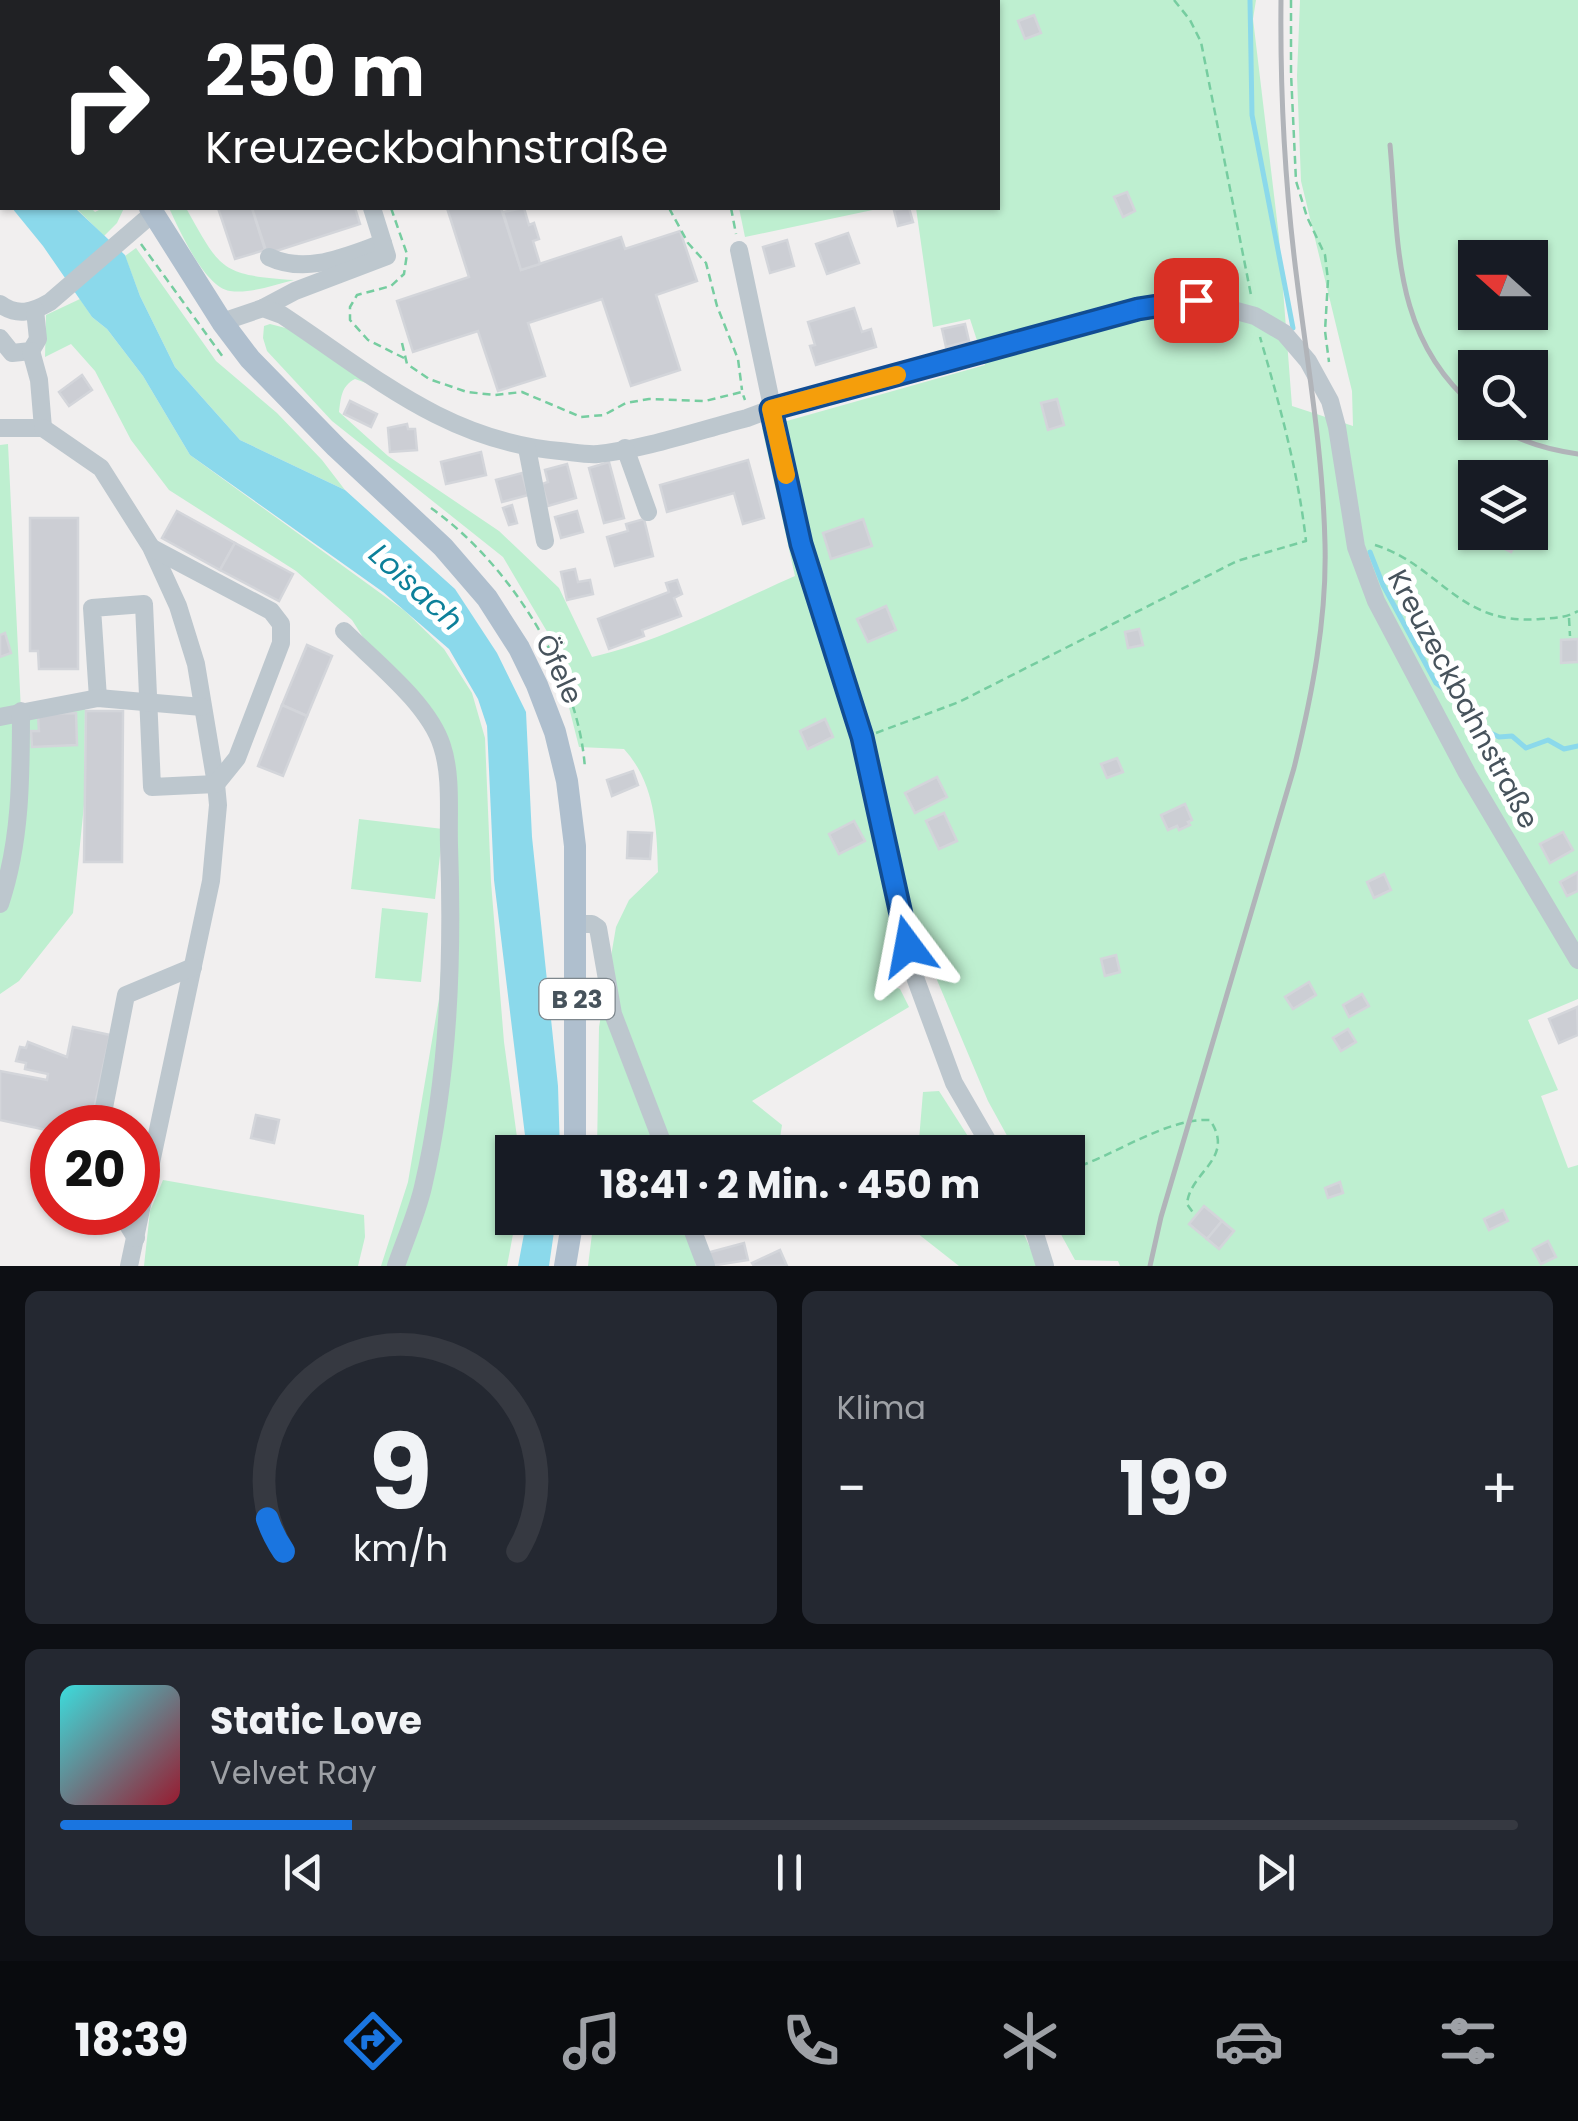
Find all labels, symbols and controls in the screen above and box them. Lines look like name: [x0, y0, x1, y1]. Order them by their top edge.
text: 250 m: [205, 22, 425, 121]
icon: right: [40, 40, 170, 170]
text: Kreuzeckbahnstraße: [205, 116, 668, 179]
north arrow: [1458, 240, 1548, 330]
map controls: [1458, 240, 1548, 550]
pin: [1154, 258, 1239, 343]
icon: arrive: [1169, 273, 1224, 328]
button: search: [1458, 350, 1548, 440]
button: layers: [1458, 460, 1548, 550]
water label: Loisach: [360, 533, 472, 641]
street label: Kreuzeckbahnstraße: [1378, 563, 1548, 835]
street label: Öfele: [526, 628, 592, 710]
position arrow: [856, 894, 960, 998]
road number: B 23: [540, 979, 614, 1019]
speed limit sign: 20: [30, 1105, 160, 1235]
text: 18:41 · 2 Min. · 450 m: [600, 1158, 980, 1211]
text: Klima: [837, 1385, 926, 1430]
text: 9: [369, 1400, 433, 1545]
text: 19°: [1119, 1436, 1228, 1541]
text: −: [837, 1450, 867, 1527]
text: +: [1480, 1450, 1518, 1527]
text: km/h: [353, 1523, 448, 1574]
text: Static Love: [210, 1694, 422, 1747]
text: Velvet Ray: [210, 1750, 376, 1795]
icon: previous: [276, 1845, 331, 1900]
icon: pause: [762, 1845, 817, 1900]
icon: next: [1248, 1845, 1303, 1900]
icon: directions: [338, 2006, 408, 2076]
icon: music: [557, 2006, 627, 2076]
icon: phone: [776, 2006, 846, 2076]
icon: climate: [995, 2006, 1065, 2076]
icon: car: [1214, 2006, 1284, 2076]
icon: filters: [1433, 2006, 1503, 2076]
text: 18:39: [75, 2009, 188, 2072]

